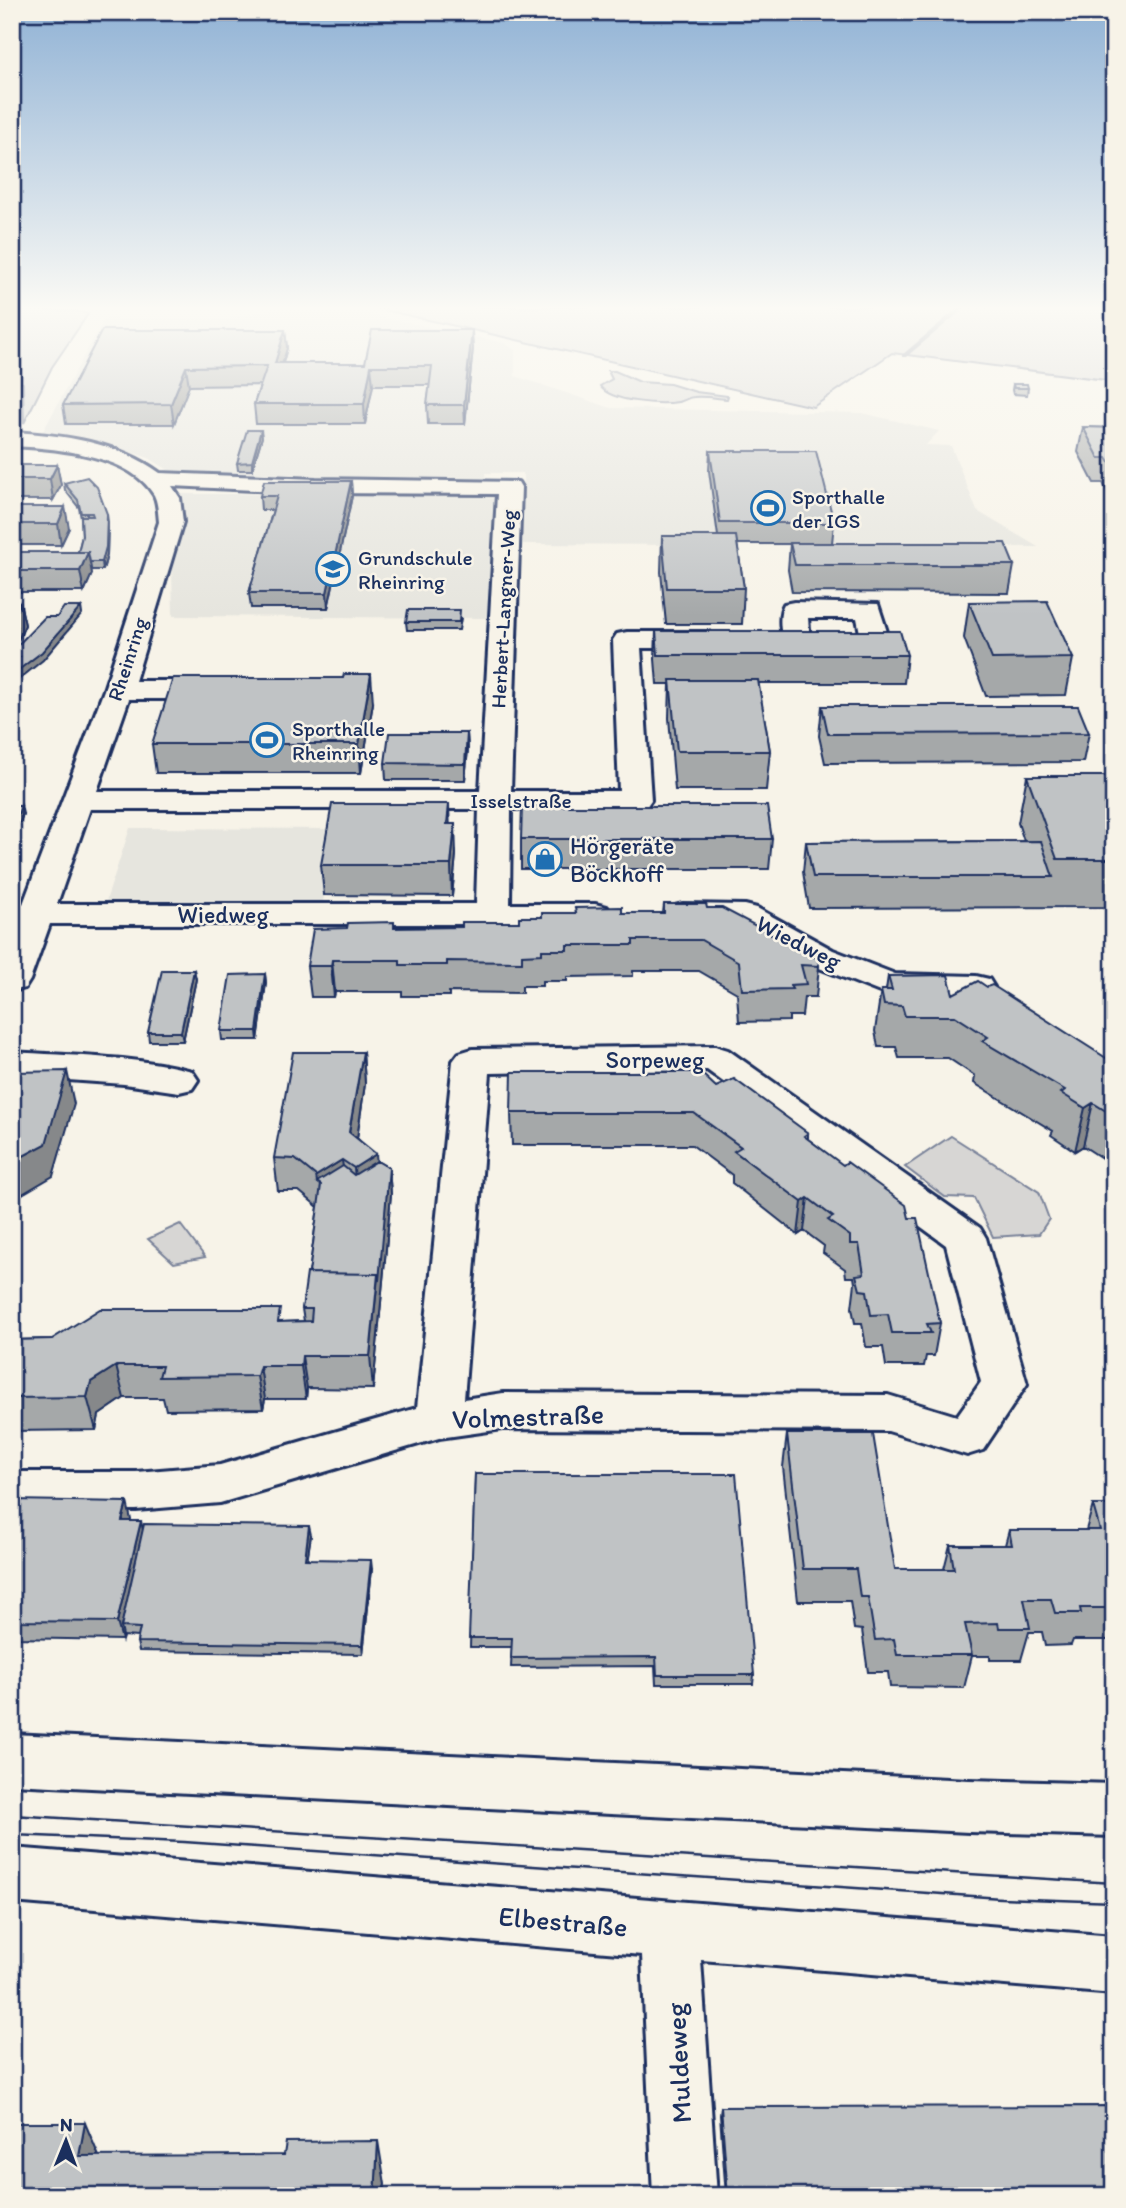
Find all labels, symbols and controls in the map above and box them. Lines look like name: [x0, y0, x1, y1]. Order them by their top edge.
place label: Sporthalle der IGS: [792, 484, 885, 533]
sports icon: Sporthalle der IGS: [749, 489, 787, 527]
street label: Herbert-Langner-Weg: [485, 509, 521, 709]
place label: Grundschule Rheinring: [358, 545, 473, 594]
school or university icon: Grundschule Rheinring: [314, 550, 352, 588]
street label: Rheinring: [102, 614, 152, 704]
place label: Sporthalle Rheinring: [292, 716, 385, 765]
sports icon: Sporthalle Rheinring: [248, 721, 286, 759]
street label: Isselstraße: [470, 788, 572, 813]
place label: Hörgeräte Böckhoff: [570, 831, 674, 888]
shop icon: Hörgeräte Böckhoff: [526, 840, 564, 878]
street label: Wiedweg: [177, 900, 269, 929]
street label: Wiedweg: [752, 908, 847, 976]
street label: Sorpeweg: [606, 1045, 705, 1074]
street label: Volmestraße: [451, 1396, 605, 1436]
street label: Elbestraße: [497, 1898, 629, 1944]
street label: Muldeweg: [658, 2001, 698, 2124]
north arrow: [32, 2106, 102, 2176]
text: N: [60, 2113, 73, 2136]

